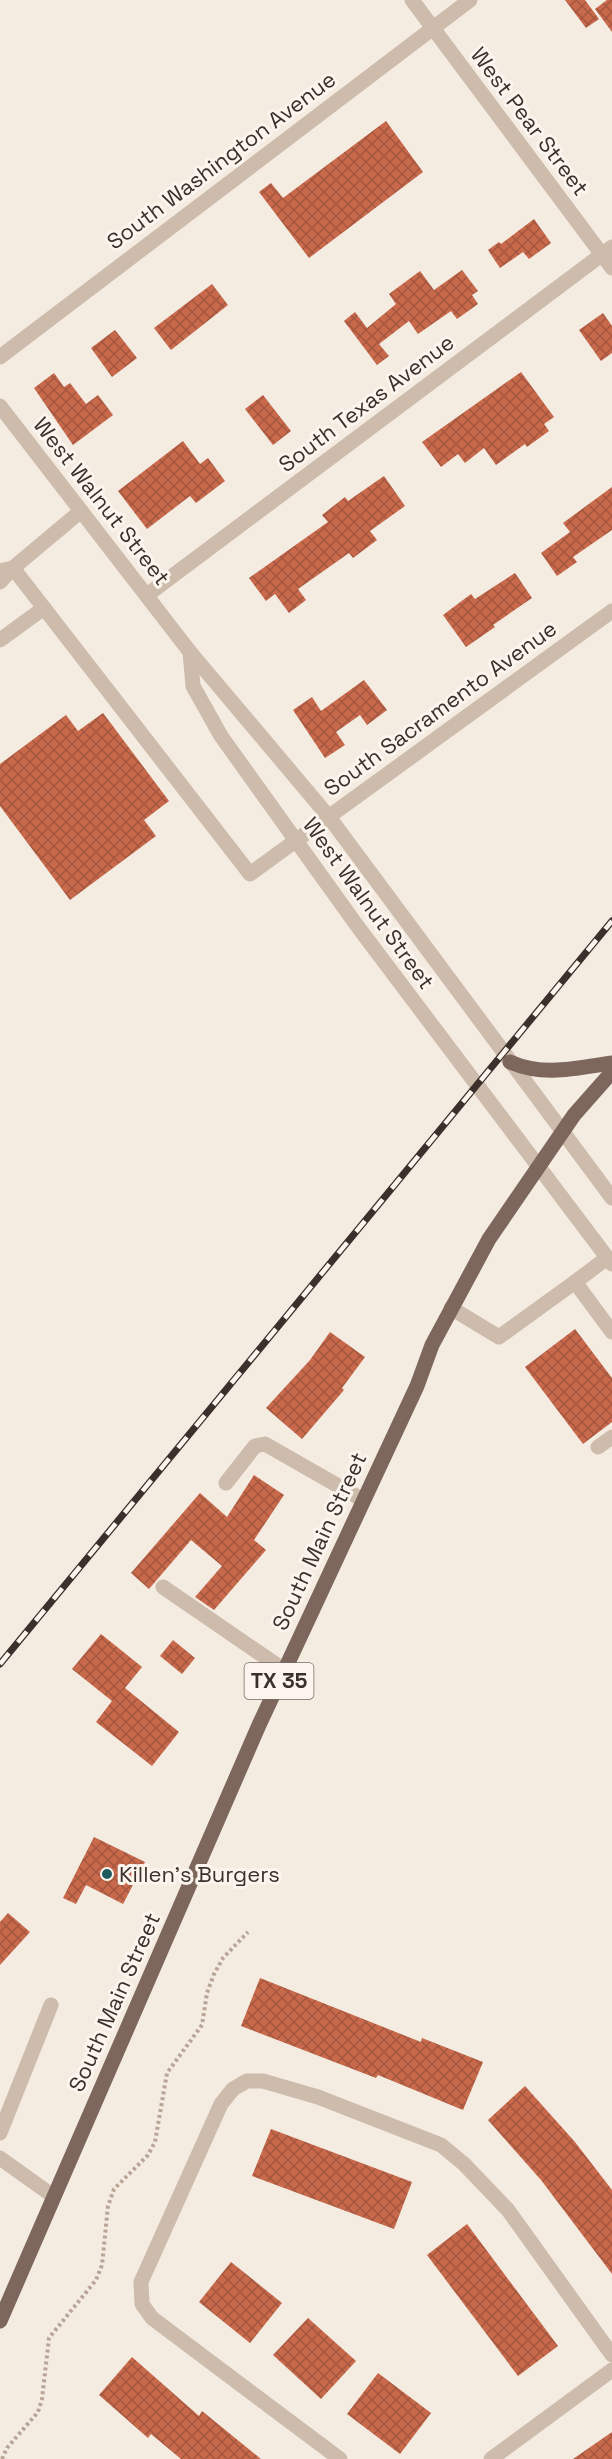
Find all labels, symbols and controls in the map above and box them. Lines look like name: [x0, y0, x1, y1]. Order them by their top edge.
street label: West Pear Street: [465, 41, 595, 201]
street label: South Washington Avenue: [101, 65, 341, 255]
street label: South Texas Avenue: [273, 328, 459, 478]
street label: West Walnut Street: [28, 411, 176, 591]
street label: South Sacramento Avenue: [318, 614, 562, 802]
street label: West Walnut Street: [297, 812, 441, 994]
street label: South Main Street: [265, 1448, 373, 1634]
road number: TX 35: [244, 1663, 314, 1699]
place label: Killen’s Burgers: [119, 1860, 280, 1888]
marker: Killen’s Burgers: [100, 1867, 114, 1881]
street label: South Main Street: [62, 1908, 166, 2096]

